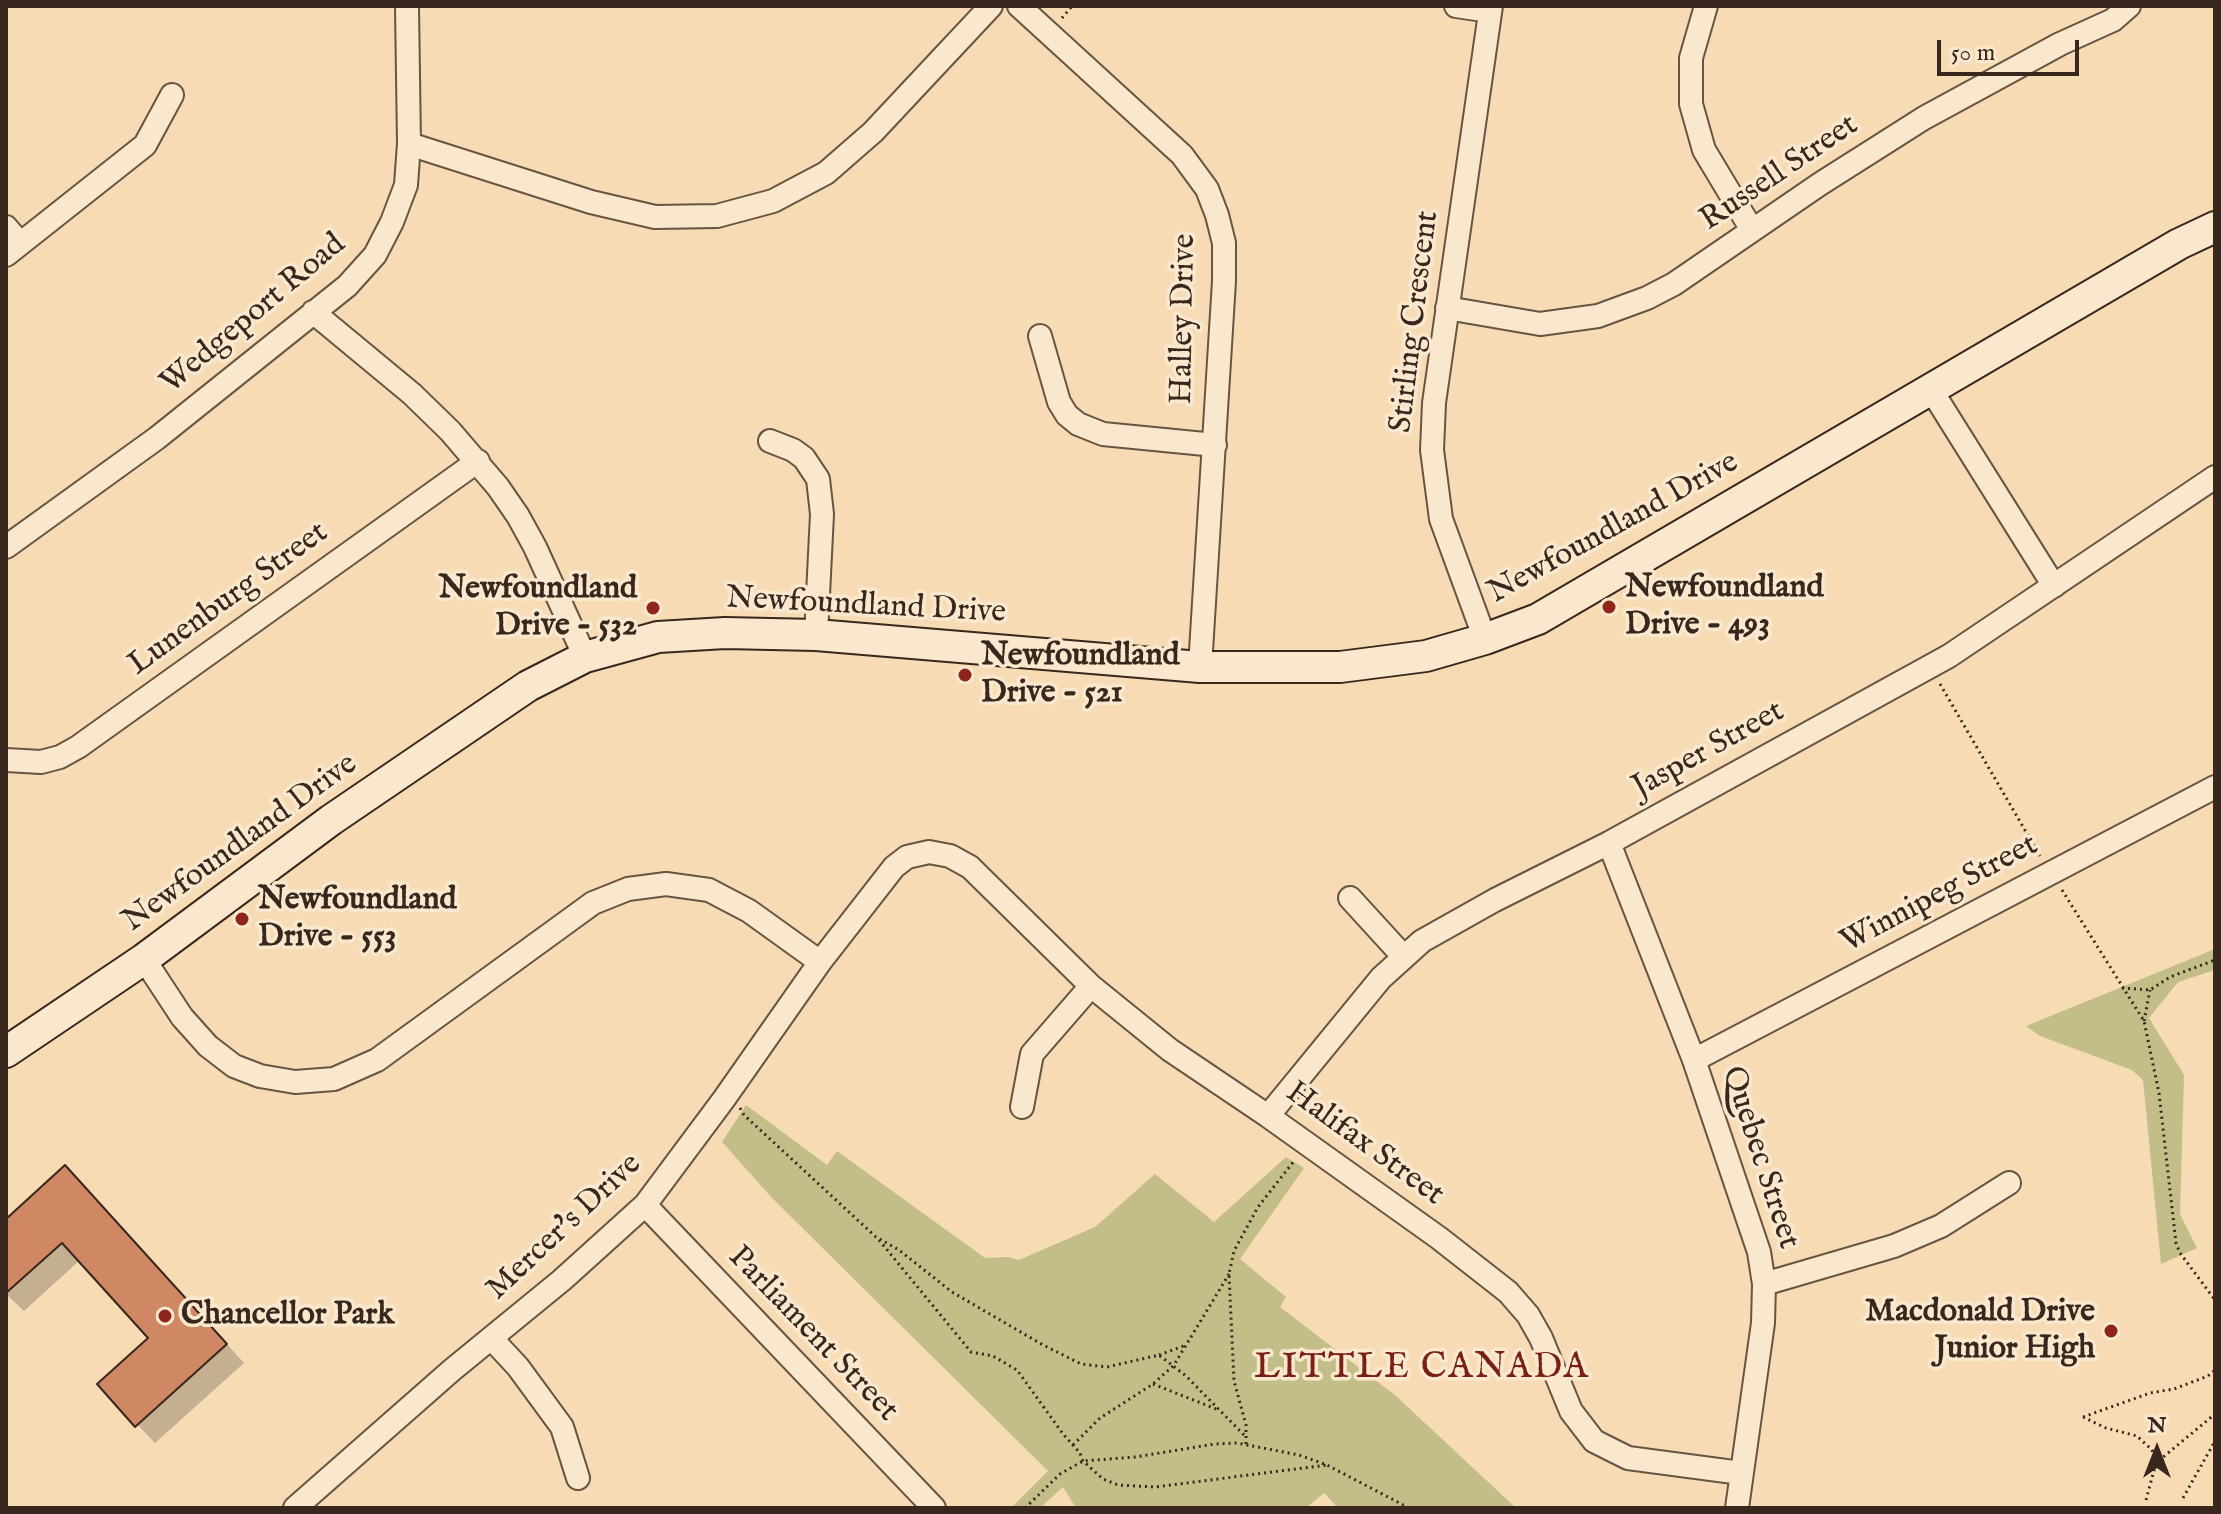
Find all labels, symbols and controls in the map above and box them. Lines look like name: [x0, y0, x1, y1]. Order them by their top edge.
scale bar: [1941, 24, 2083, 74]
text: 50 m: [1951, 38, 1995, 69]
street label: Russell Street: [1694, 107, 1866, 241]
street label: Stirling Crescent: [1383, 209, 1449, 435]
street label: Wedgeport Road: [154, 227, 354, 403]
street label: Halley Drive: [1164, 233, 1206, 405]
street label: Newfoundland Drive: [1482, 444, 1746, 614]
street label: Lunenburg Street: [122, 515, 336, 685]
place label: Newfoundland Drive - 493: [1625, 570, 1824, 645]
place label: Newfoundland Drive - 532: [438, 571, 637, 646]
street label: Newfoundland Drive: [725, 580, 1007, 634]
marker: Newfoundland Drive - 493: [1600, 598, 1618, 616]
marker: Newfoundland Drive - 532: [644, 599, 662, 617]
place label: Newfoundland Drive - 521: [981, 638, 1180, 713]
marker: Newfoundland Drive - 521: [956, 666, 974, 684]
street label: Jasper Street: [1626, 694, 1792, 808]
street label: Newfoundland Drive: [116, 746, 366, 942]
street label: Winnipeg Street: [1835, 827, 2045, 963]
place label: Newfoundland Drive - 553: [258, 882, 456, 957]
marker: Newfoundland Drive - 553: [233, 910, 251, 928]
street label: Quebec Street: [1711, 1062, 1807, 1254]
street label: Halifax Street: [1277, 1075, 1451, 1215]
street label: Mercer's Drive: [480, 1147, 650, 1309]
street label: Parliament Street: [719, 1239, 905, 1431]
place label: Macdonald Drive Junior High: [1865, 1294, 2095, 1369]
place label: Chancellor Park: [181, 1297, 394, 1335]
marker: Chancellor Park: [156, 1307, 174, 1325]
marker: Macdonald Drive Junior High: [2102, 1322, 2120, 1340]
district label: LITTLE CANADA: [1254, 1348, 1590, 1392]
north arrow: [2117, 1410, 2197, 1490]
text: N: [2147, 1412, 2167, 1440]

